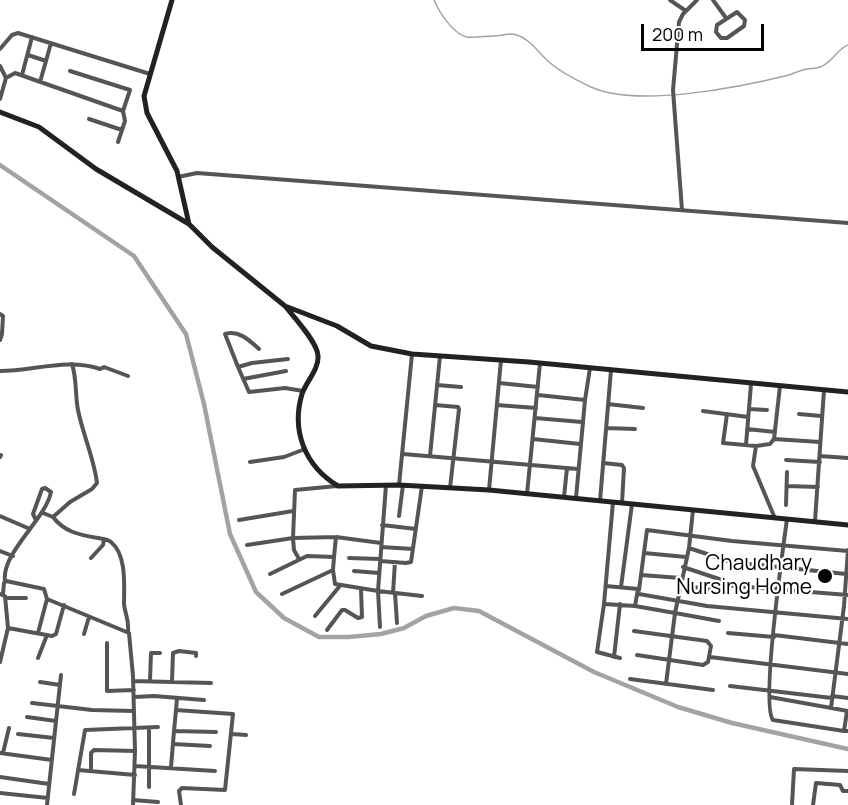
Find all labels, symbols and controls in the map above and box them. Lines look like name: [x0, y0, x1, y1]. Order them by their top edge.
scale bar: [644, 12, 767, 50]
text: 200 m: [652, 22, 703, 46]
place label: Chaudhary Nursing Home: [676, 551, 812, 601]
marker: Chaudhary Nursing Home: [816, 567, 834, 585]

